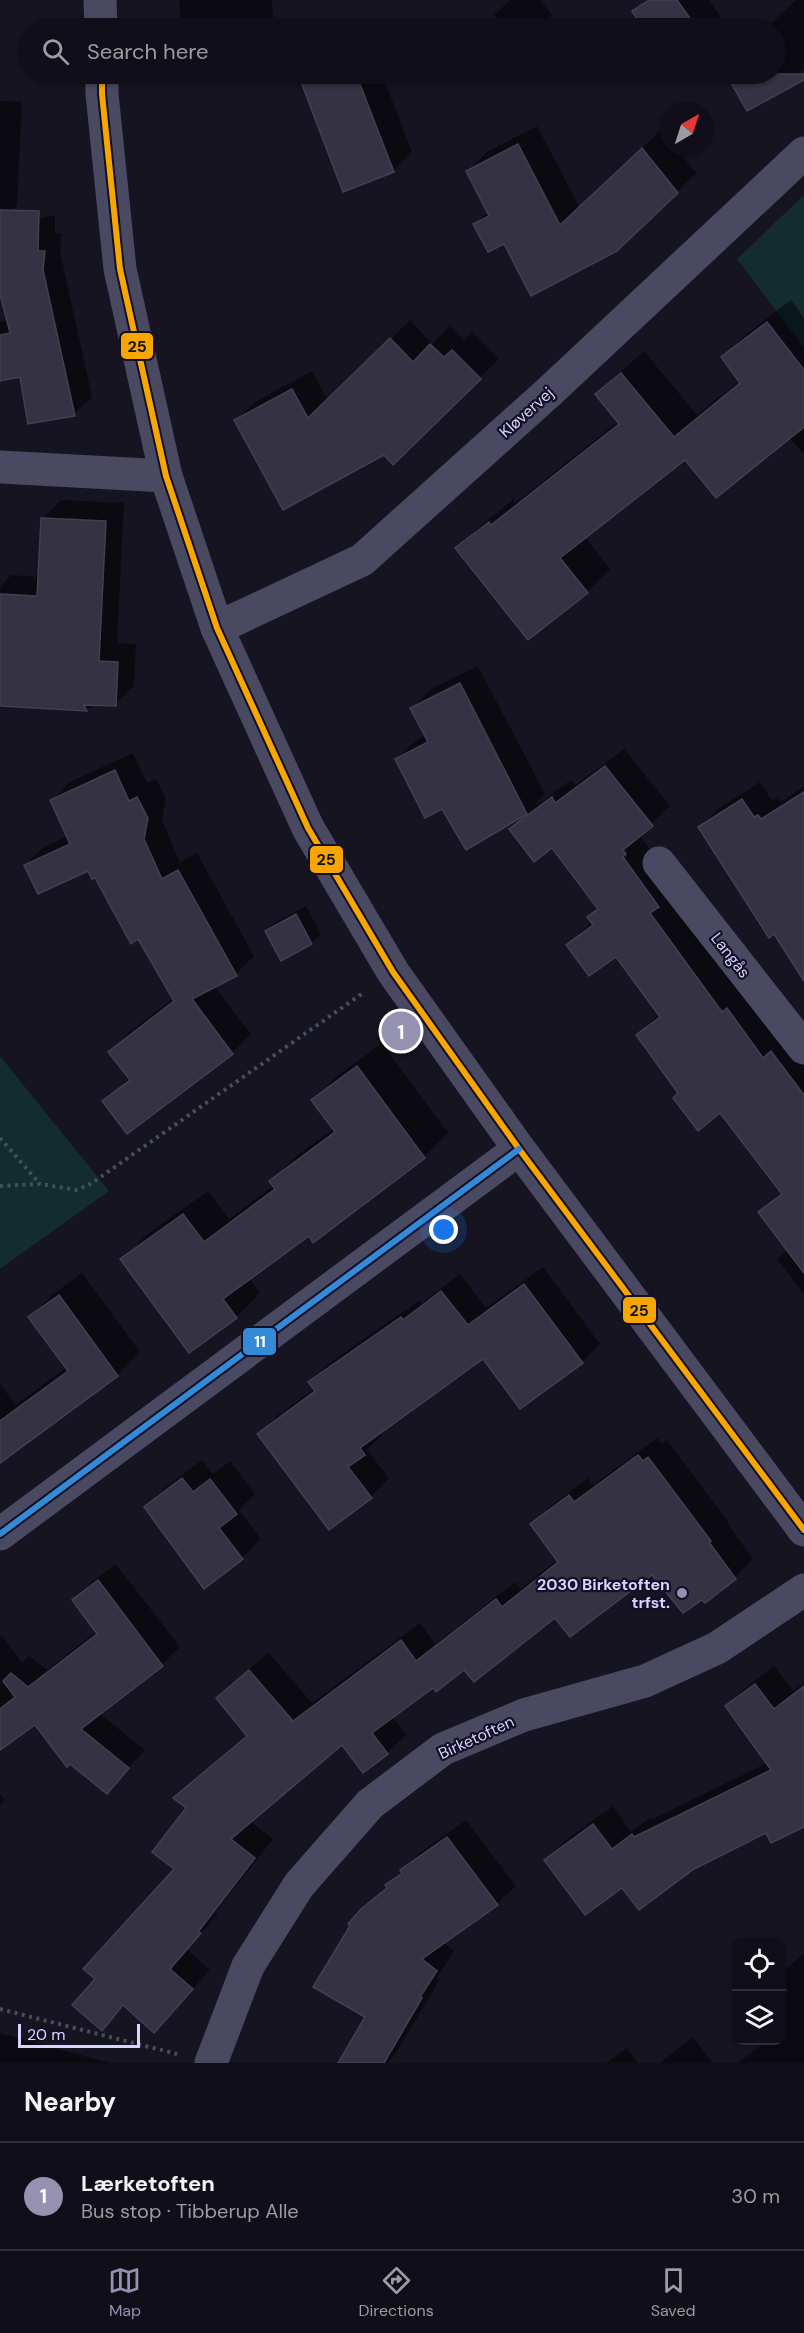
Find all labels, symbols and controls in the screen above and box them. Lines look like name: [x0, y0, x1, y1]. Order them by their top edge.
search box: [18, 18, 786, 84]
icon: search: [39, 35, 72, 68]
text: Search here: [87, 37, 208, 66]
north arrow: [660, 102, 714, 156]
line badge: 25: [120, 332, 154, 360]
text: 25: [127, 336, 147, 357]
street label: Kløvervej: [495, 382, 558, 442]
line badge: 25: [309, 845, 344, 874]
text: 25: [316, 849, 336, 870]
street label: Langås: [706, 928, 755, 982]
pin: 1: [382, 1008, 420, 1054]
your location: [429, 1215, 458, 1244]
line badge: 25: [622, 1296, 657, 1324]
text: 25: [629, 1300, 649, 1321]
line badge: 11: [242, 1327, 277, 1356]
text: 11: [254, 1331, 266, 1352]
place label: 2030 Birketoften trfst.: [537, 1574, 670, 1613]
marker: 2030 Birketoften trfst.: [675, 1586, 689, 1600]
street label: Birketoften: [435, 1711, 517, 1764]
map controls: [732, 1937, 786, 2045]
button: locate: [732, 1937, 786, 1991]
button: layers: [732, 1991, 786, 2045]
scale bar: [18, 2021, 140, 2048]
text: 20 m: [27, 2024, 66, 2045]
text: Nearby: [24, 2085, 116, 2119]
text: Lærketoften: [81, 2169, 215, 2198]
text: 1: [40, 2183, 47, 2209]
text: 30 m: [731, 2183, 780, 2209]
text: Bus stop · Tibberup Alle: [81, 2198, 299, 2224]
tab: Map: [108, 2264, 141, 2321]
tab: Directions: [358, 2264, 434, 2321]
tab: Saved: [651, 2264, 696, 2321]

